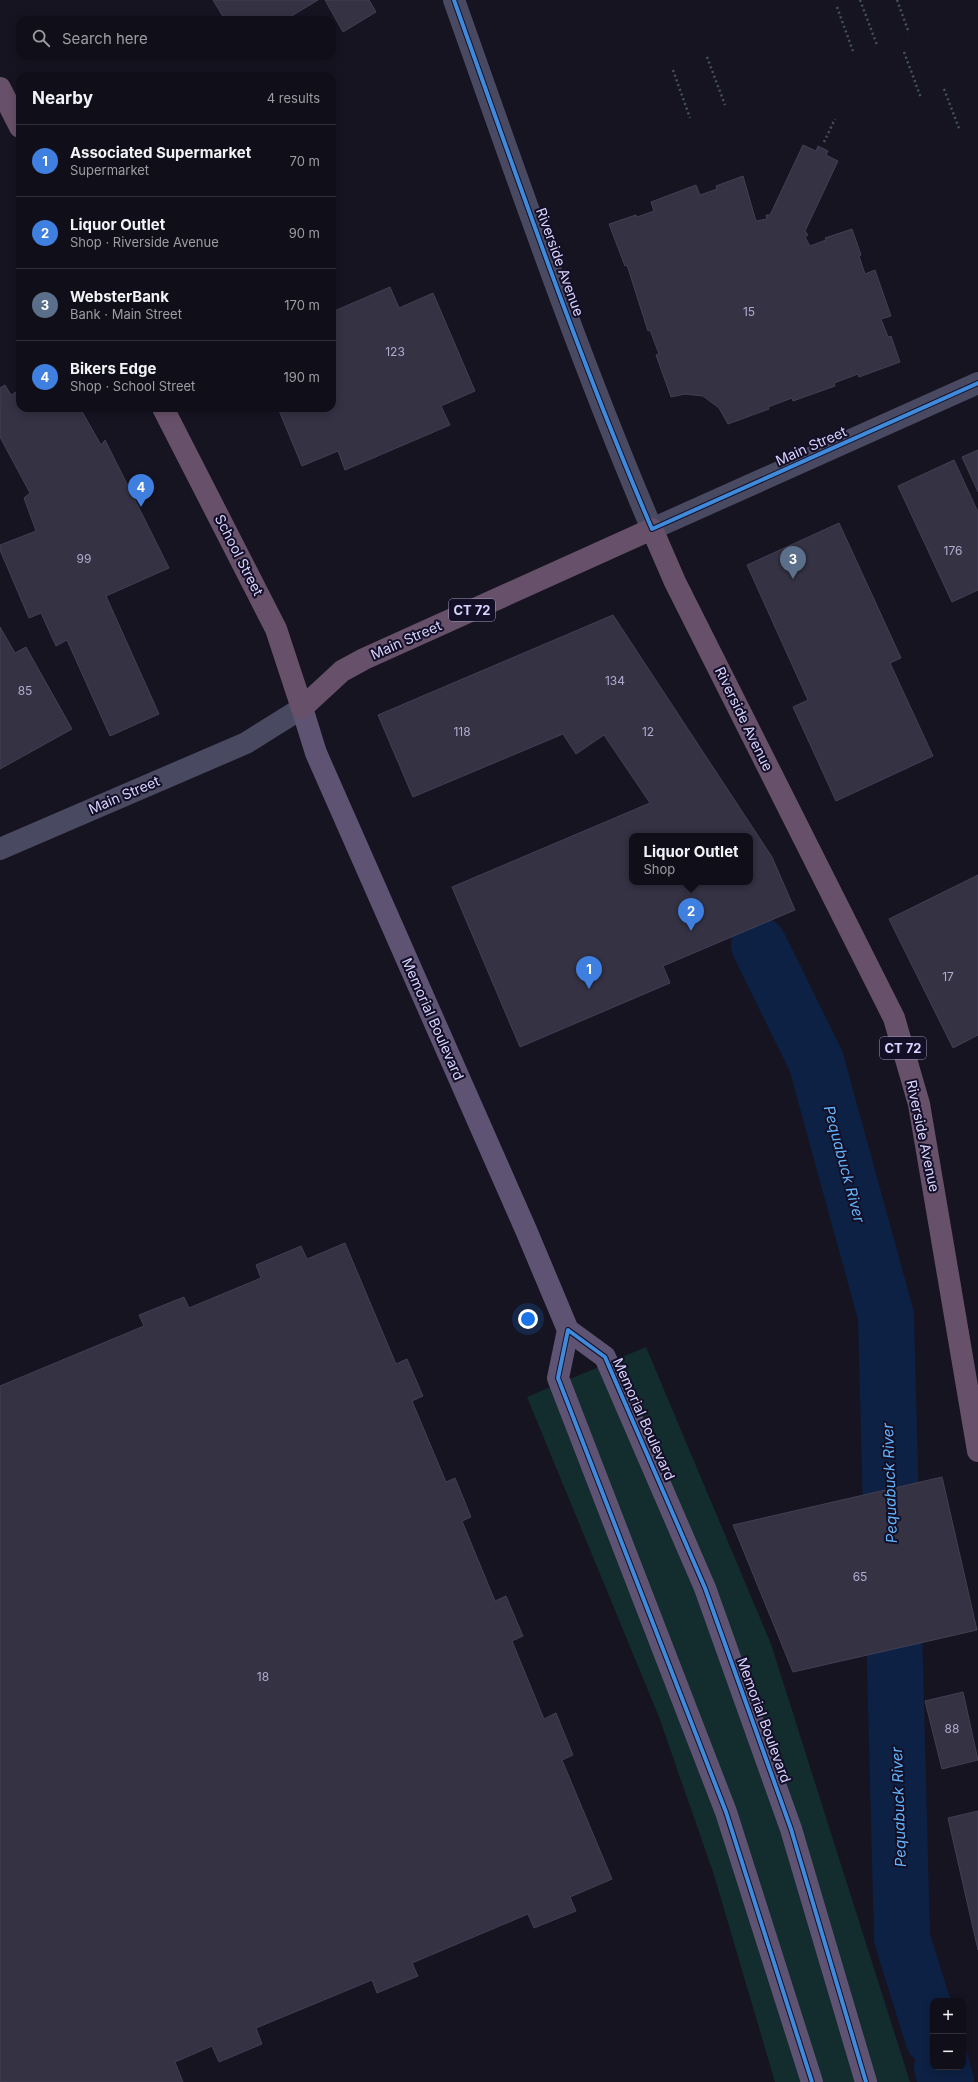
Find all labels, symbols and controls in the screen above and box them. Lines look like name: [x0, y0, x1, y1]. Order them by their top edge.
search box: [16, 16, 336, 60]
icon: search: [30, 27, 52, 49]
text: Search here: [62, 29, 148, 48]
text: Nearby: [32, 88, 93, 108]
text: 4 results: [267, 90, 320, 106]
text: Associated Supermarket: [70, 143, 251, 162]
text: 1: [42, 153, 48, 169]
text: 70 m: [290, 153, 320, 169]
text: Supermarket: [70, 162, 149, 178]
street label: Riverside Avenue: [533, 205, 588, 318]
text: Liquor Outlet: [70, 215, 165, 234]
text: 2: [41, 225, 49, 241]
text: 90 m: [289, 225, 320, 241]
text: Shop · Riverside Avenue: [70, 234, 219, 250]
text: WebsterBank: [70, 287, 169, 306]
text: 3: [41, 297, 49, 313]
text: 170 m: [284, 297, 320, 313]
house number: 15: [743, 304, 755, 319]
text: Bank · Main Street: [70, 306, 182, 322]
house number: 123: [385, 344, 405, 359]
text: Bikers Edge: [70, 359, 156, 378]
text: 4: [41, 369, 49, 385]
text: 190 m: [283, 369, 320, 385]
text: Shop · School Street: [70, 378, 195, 394]
street label: Main Street: [773, 422, 849, 469]
pin: 4: [128, 474, 154, 507]
street label: School Street: [212, 511, 267, 599]
house number: 176: [944, 543, 962, 558]
pin: 3: [780, 546, 806, 579]
house number: 99: [77, 551, 91, 566]
road number: CT 72: [449, 599, 495, 621]
street label: Main Street: [368, 616, 444, 663]
street label: Riverside Avenue: [712, 664, 777, 774]
house number: 134: [605, 673, 625, 688]
house number: 85: [18, 683, 32, 698]
house number: 118: [453, 724, 471, 739]
house number: 12: [642, 724, 654, 739]
street label: Main Street: [86, 772, 162, 817]
popup: [629, 833, 753, 885]
text: Liquor Outlet: [643, 842, 739, 861]
text: Shop: [643, 861, 675, 877]
pin: 2: [678, 898, 704, 931]
street label: Memorial Boulevard: [399, 955, 468, 1083]
pin: 1: [576, 956, 602, 989]
house number: 17: [942, 969, 954, 984]
road number: CT 72: [880, 1037, 926, 1059]
street label: Riverside Avenue: [903, 1078, 944, 1193]
water label: Pequabuck River: [820, 1103, 869, 1225]
your location: [518, 1309, 538, 1329]
street label: Memorial Boulevard: [610, 1355, 679, 1483]
water label: Pequabuck River: [878, 1422, 901, 1543]
house number: 65: [853, 1569, 867, 1584]
street label: Memorial Boulevard: [734, 1655, 795, 1785]
house number: 18: [257, 1669, 269, 1684]
house number: 88: [945, 1721, 959, 1736]
water label: Pequabuck River: [887, 1746, 910, 1867]
map controls: [930, 1998, 966, 2070]
button: +: [930, 1998, 966, 2034]
button: −: [930, 2034, 966, 2070]

